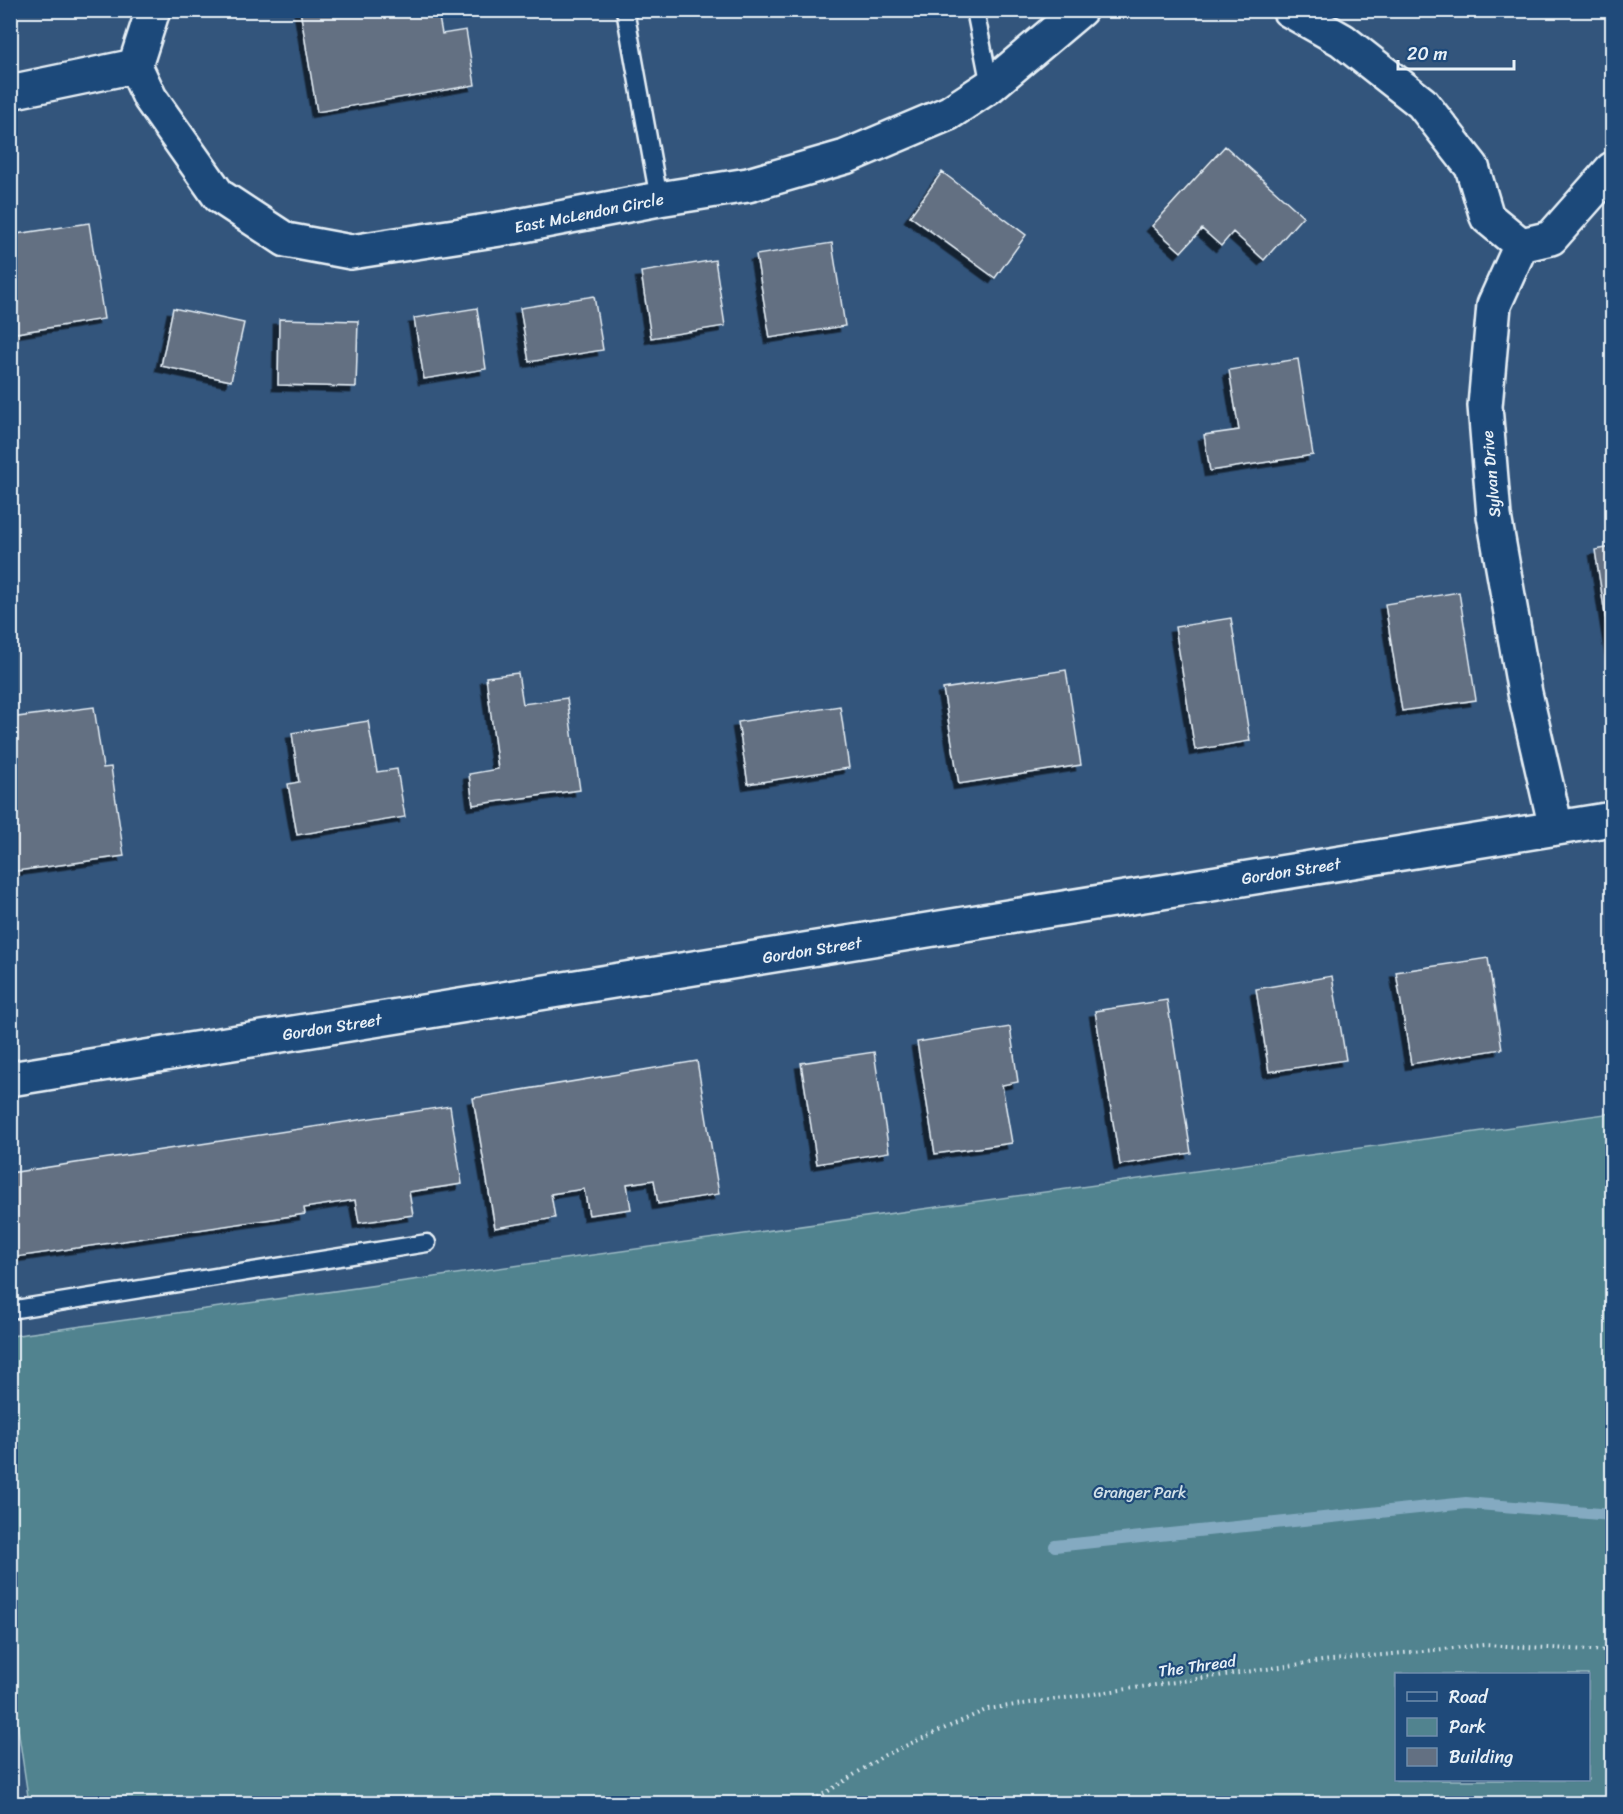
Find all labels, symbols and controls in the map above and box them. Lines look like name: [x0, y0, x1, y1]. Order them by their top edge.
scale bar: [1398, 33, 1514, 71]
text: 20 m: [1407, 38, 1447, 70]
street label: East McLendon Circle: [512, 184, 666, 242]
street label: Sylvan Drive: [1473, 429, 1509, 519]
street label: Gordon Street: [1239, 849, 1343, 893]
street label: Gordon Street: [760, 928, 864, 972]
street label: Gordon Street: [280, 1005, 384, 1049]
park label: Granger Park: [1093, 1478, 1187, 1507]
street label: The Thread: [1156, 1646, 1239, 1686]
legend: [1395, 1673, 1590, 1781]
text: Road: [1449, 1681, 1489, 1713]
text: Park: [1449, 1711, 1486, 1743]
text: Building: [1449, 1741, 1513, 1773]

